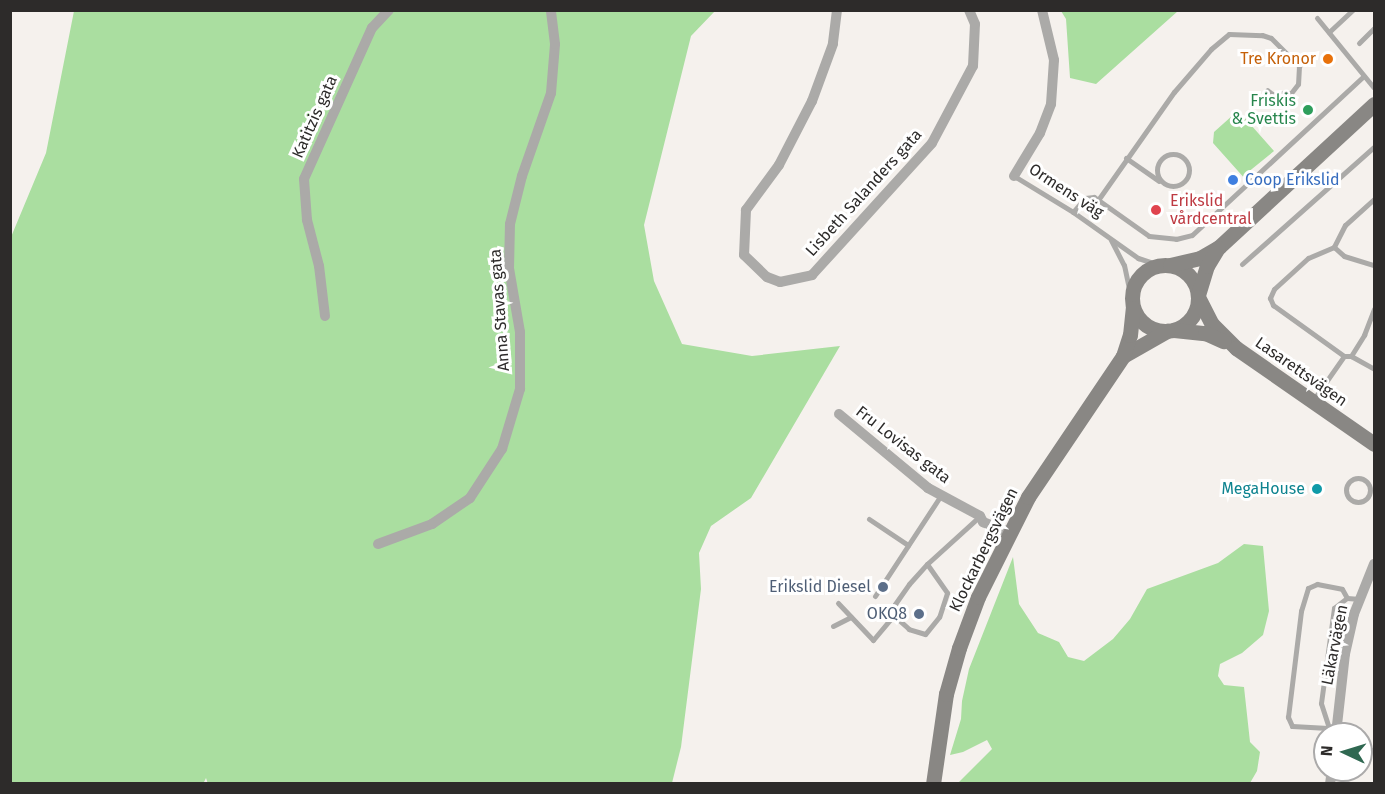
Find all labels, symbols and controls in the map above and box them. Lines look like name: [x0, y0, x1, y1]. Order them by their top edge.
place label: Tre Kronor: [1240, 49, 1316, 69]
marker: Tre Kronor: [1321, 52, 1335, 66]
street label: Katitzis gata: [288, 73, 342, 161]
place label: Friskis & Svettis: [1231, 91, 1296, 129]
marker: Friskis & Svettis: [1301, 103, 1315, 117]
street label: Lisbeth Salanders gata: [802, 125, 926, 261]
street label: Ormens väg: [1025, 160, 1107, 222]
place label: Coop Erikslid: [1245, 170, 1340, 190]
marker: Coop Erikslid: [1226, 173, 1240, 187]
place label: Erikslid vårdcentral: [1170, 191, 1252, 229]
marker: Erikslid vårdcentral: [1147, 201, 1165, 219]
street label: Anna Stavas gata: [486, 248, 514, 372]
street label: Lasarettsvägen: [1251, 333, 1351, 411]
street label: Fru Lovisas gata: [852, 402, 954, 488]
place label: MegaHouse: [1221, 479, 1305, 499]
marker: MegaHouse: [1310, 482, 1324, 496]
street label: Klockarbergsvägen: [946, 485, 1022, 615]
place label: Erikslid Diesel: [769, 577, 871, 597]
marker: Erikslid Diesel: [876, 580, 890, 594]
street label: Läkarvägen: [1318, 603, 1352, 687]
place label: OKQ8: [867, 604, 907, 624]
marker: OKQ8: [912, 607, 926, 621]
north arrow: [1313, 722, 1373, 782]
text: N: [1317, 745, 1336, 757]

